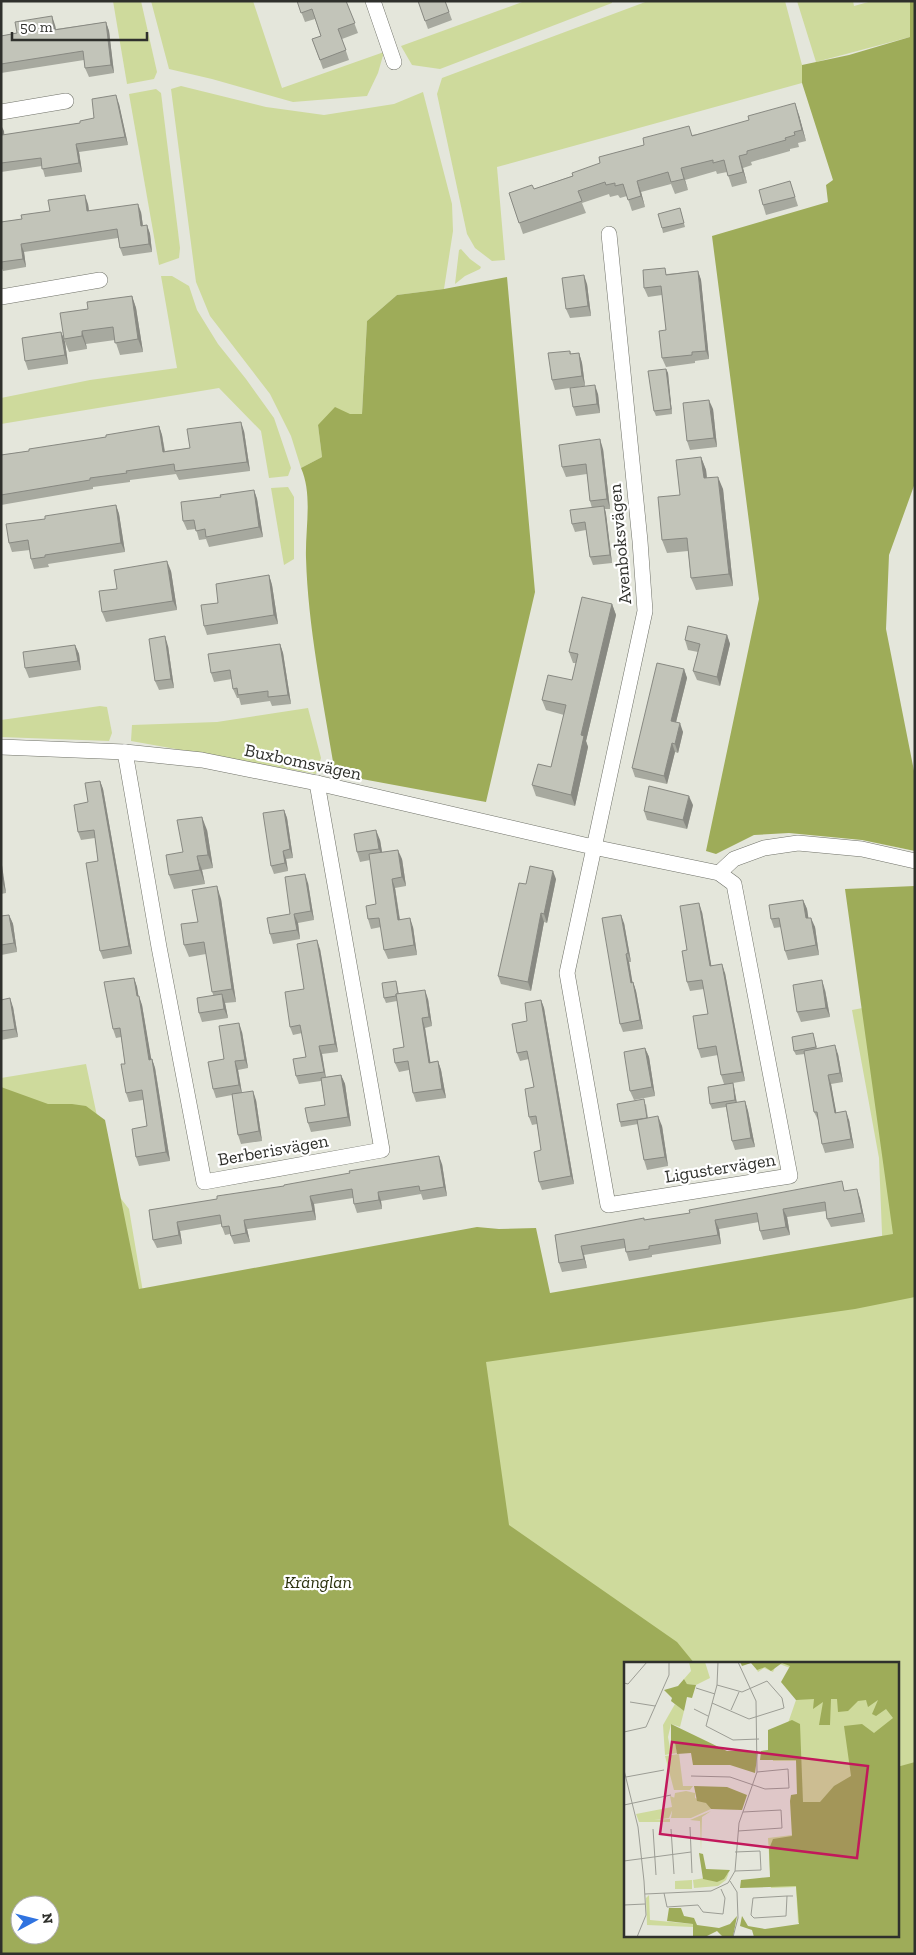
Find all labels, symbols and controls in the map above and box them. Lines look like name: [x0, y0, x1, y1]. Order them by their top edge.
scale bar: [12, 10, 148, 42]
text: 50 m: [20, 18, 53, 36]
street label: Avenboksvägen: [604, 482, 636, 605]
street label: Buxbomsvägen: [243, 739, 364, 785]
street label: Berberisvägen: [216, 1129, 331, 1171]
street label: Ligustervägen: [663, 1148, 778, 1188]
park label: Kränglan: [284, 1571, 352, 1593]
inset map: [624, 1662, 898, 1938]
north arrow: [10, 1895, 60, 1945]
text: N: [38, 1912, 57, 1925]

